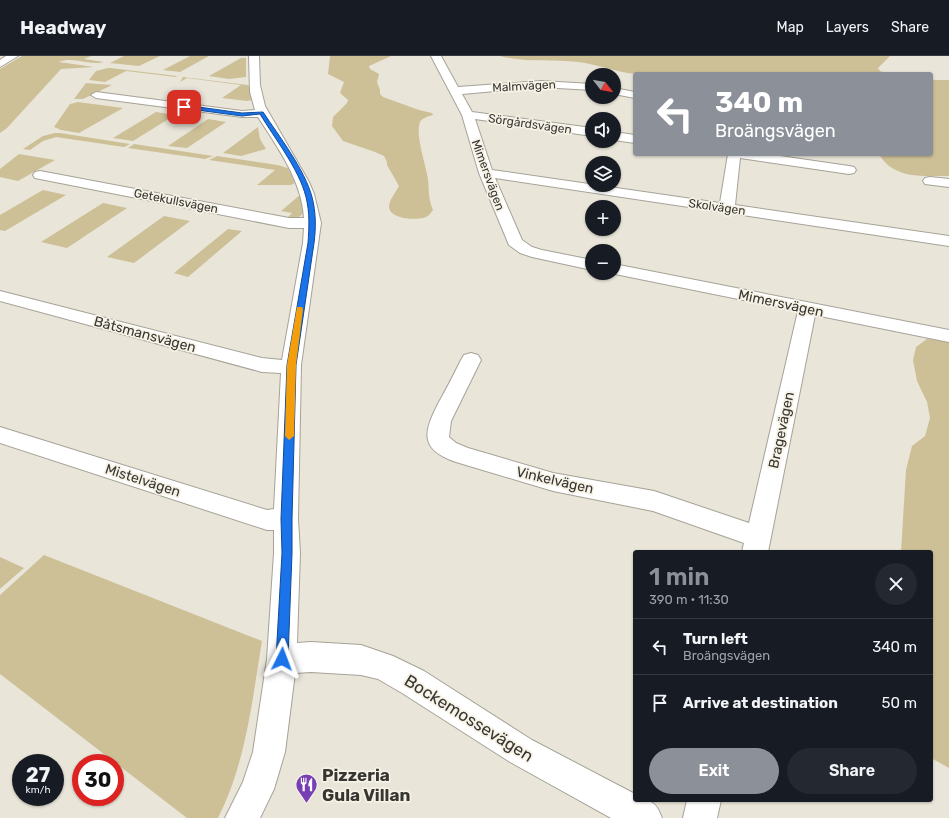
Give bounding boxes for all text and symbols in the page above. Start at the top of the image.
text: Headway [20,16,106,39]
text: Map [777,19,804,36]
text: Layers [826,19,869,36]
text: Share [891,19,929,36]
north arrow [585,68,621,104]
map controls [585,68,621,280]
street label: Malmvägen [492,77,556,95]
text: 340 m [715,86,803,119]
icon: left [649,88,701,140]
pin [167,90,201,124]
icon: arrive [173,96,195,118]
street label: Sörgårdsvägen [487,111,573,137]
button: sound [585,112,621,148]
text: Broängsvägen [715,120,836,142]
street label: Mimersvägen [469,138,507,212]
button: layers [585,156,621,192]
street label: Getekullsvägen [133,186,219,216]
street label: Skolvägen [688,196,746,218]
button: + [585,200,621,236]
button: − [585,244,621,280]
street label: Mimersvägen [737,286,825,321]
street label: Båtsmansvägen [92,313,198,356]
street label: Bragevägen [765,390,798,470]
street label: Mistelvägen [103,460,183,501]
street label: Vinkelvägen [514,463,595,498]
text: 1 min [649,563,709,591]
button: close [875,563,917,605]
text: 390 m · 11:30 [649,592,729,607]
text: Turn left [683,630,748,648]
icon: left [649,636,671,658]
position arrow [261,638,303,680]
text: 340 m [872,638,917,656]
text: Broängsvägen [683,648,770,663]
street label: Bockemossevägen [401,670,537,766]
icon: arrive [649,692,671,714]
text: Arrive at destination [683,694,838,712]
text: 50 m [882,694,917,712]
button: Exit [649,748,779,794]
button: Share [787,748,917,794]
speed limit sign: 30 [72,754,124,806]
text: 27 [26,763,50,787]
place label: Pizzeria Gula Villan [322,765,410,805]
restaurant icon: Pizzeria Gula Villan [293,772,319,805]
text: km/h [26,784,50,796]

